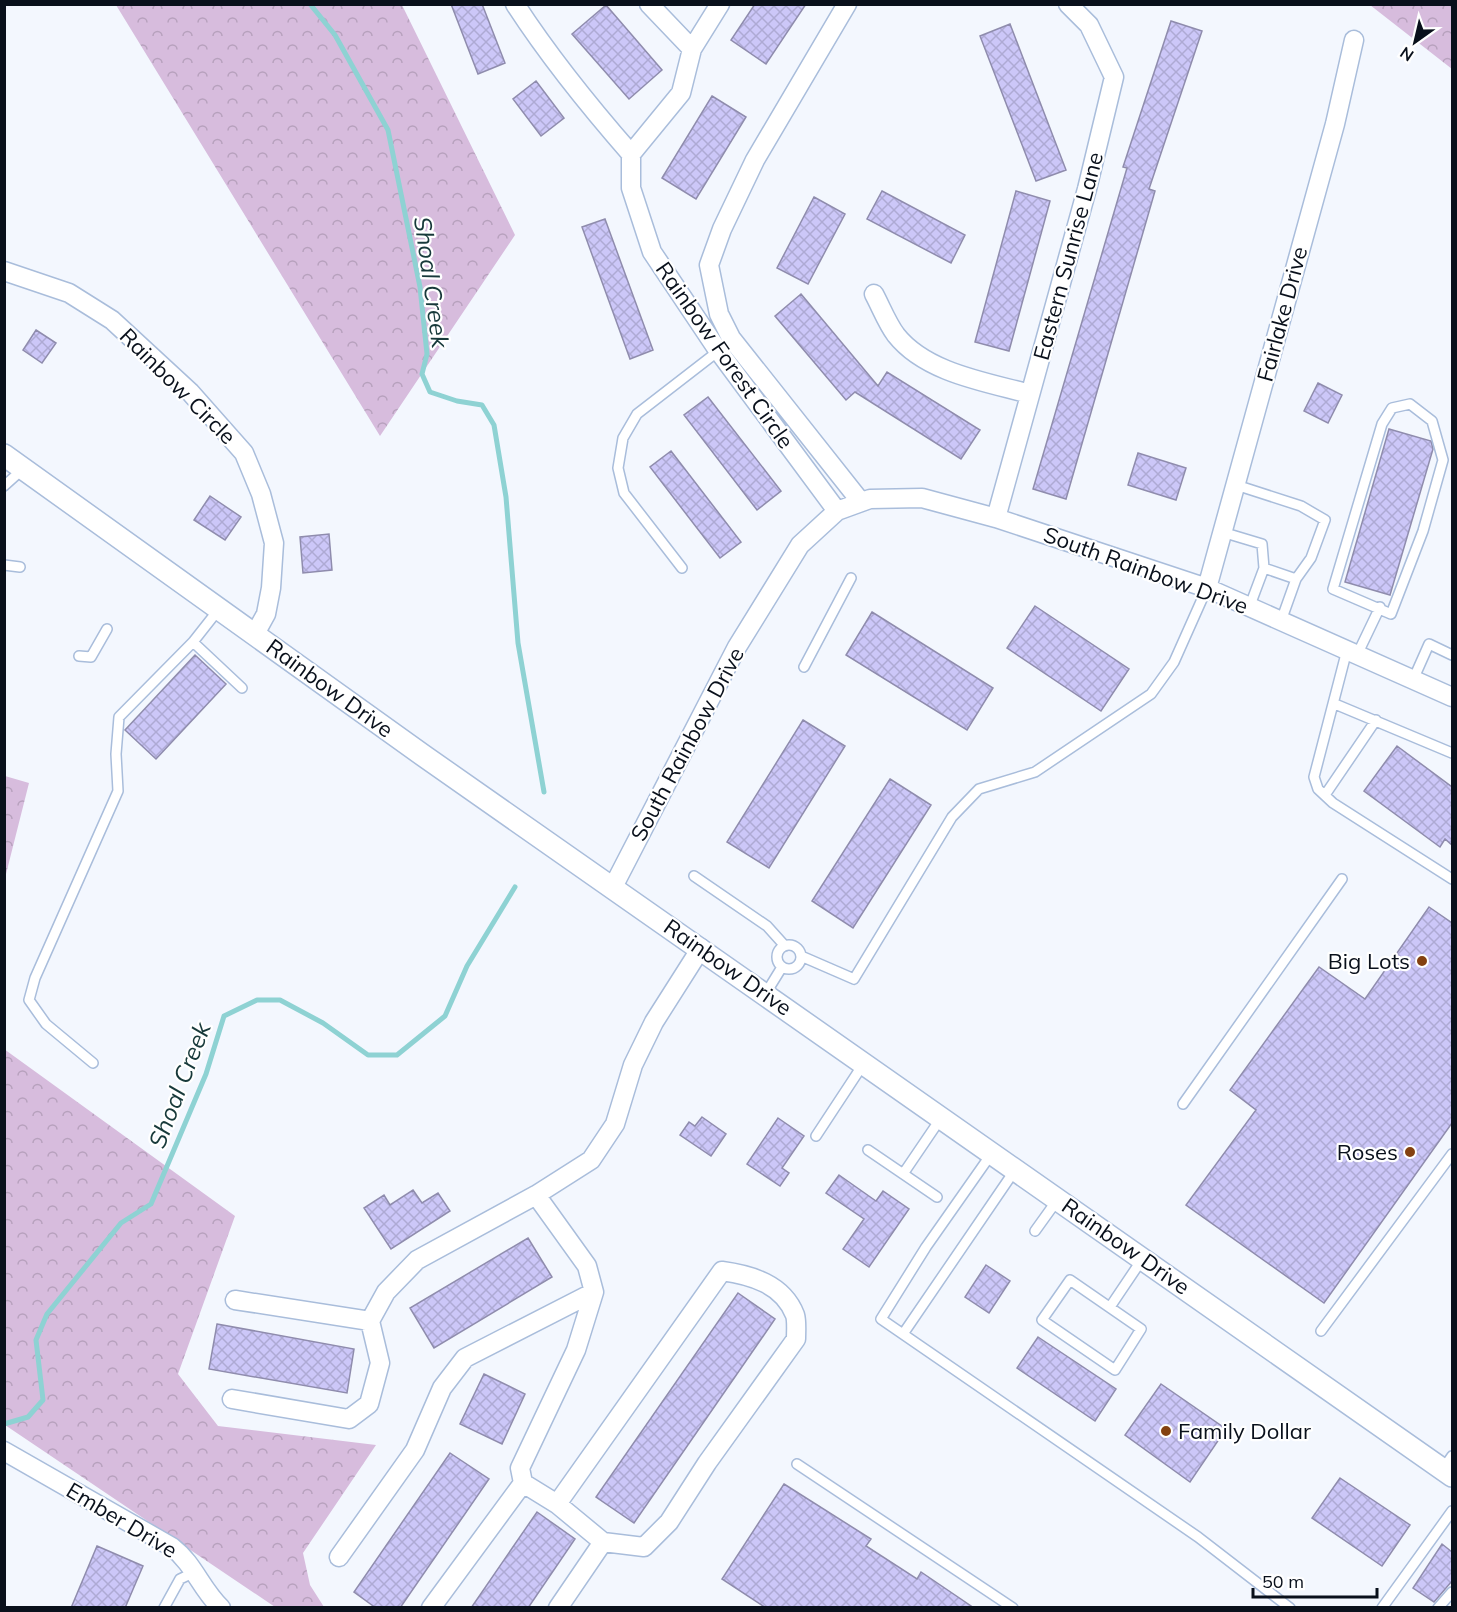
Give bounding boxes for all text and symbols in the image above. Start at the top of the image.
north arrow [1385,12,1445,72]
text: N [1396,43,1417,66]
street label: Eastern Sunrise Lane [1027,149,1109,363]
water label: Shoal Creek [408,214,456,350]
street label: Fairlake Drive [1251,243,1313,385]
street label: Rainbow Forest Circle [650,256,800,454]
street label: Rainbow Circle [114,322,242,450]
street label: South Rainbow Drive [1040,520,1252,620]
street label: Rainbow Drive [261,633,399,743]
street label: South Rainbow Drive [624,642,750,846]
street label: Rainbow Drive [658,912,798,1022]
place label: Big Lots [1328,947,1410,975]
marker: Big Lots [1415,954,1429,968]
water label: Shoal Creek [141,1017,217,1152]
place label: Roses [1337,1138,1398,1166]
marker: Roses [1403,1145,1417,1159]
street label: Rainbow Drive [1056,1191,1196,1301]
place label: Family Dollar [1178,1417,1311,1445]
marker: Family Dollar [1159,1424,1173,1438]
street label: Ember Drive [62,1476,182,1564]
scale bar [1253,1561,1378,1599]
text: 50 m [1262,1570,1304,1593]

